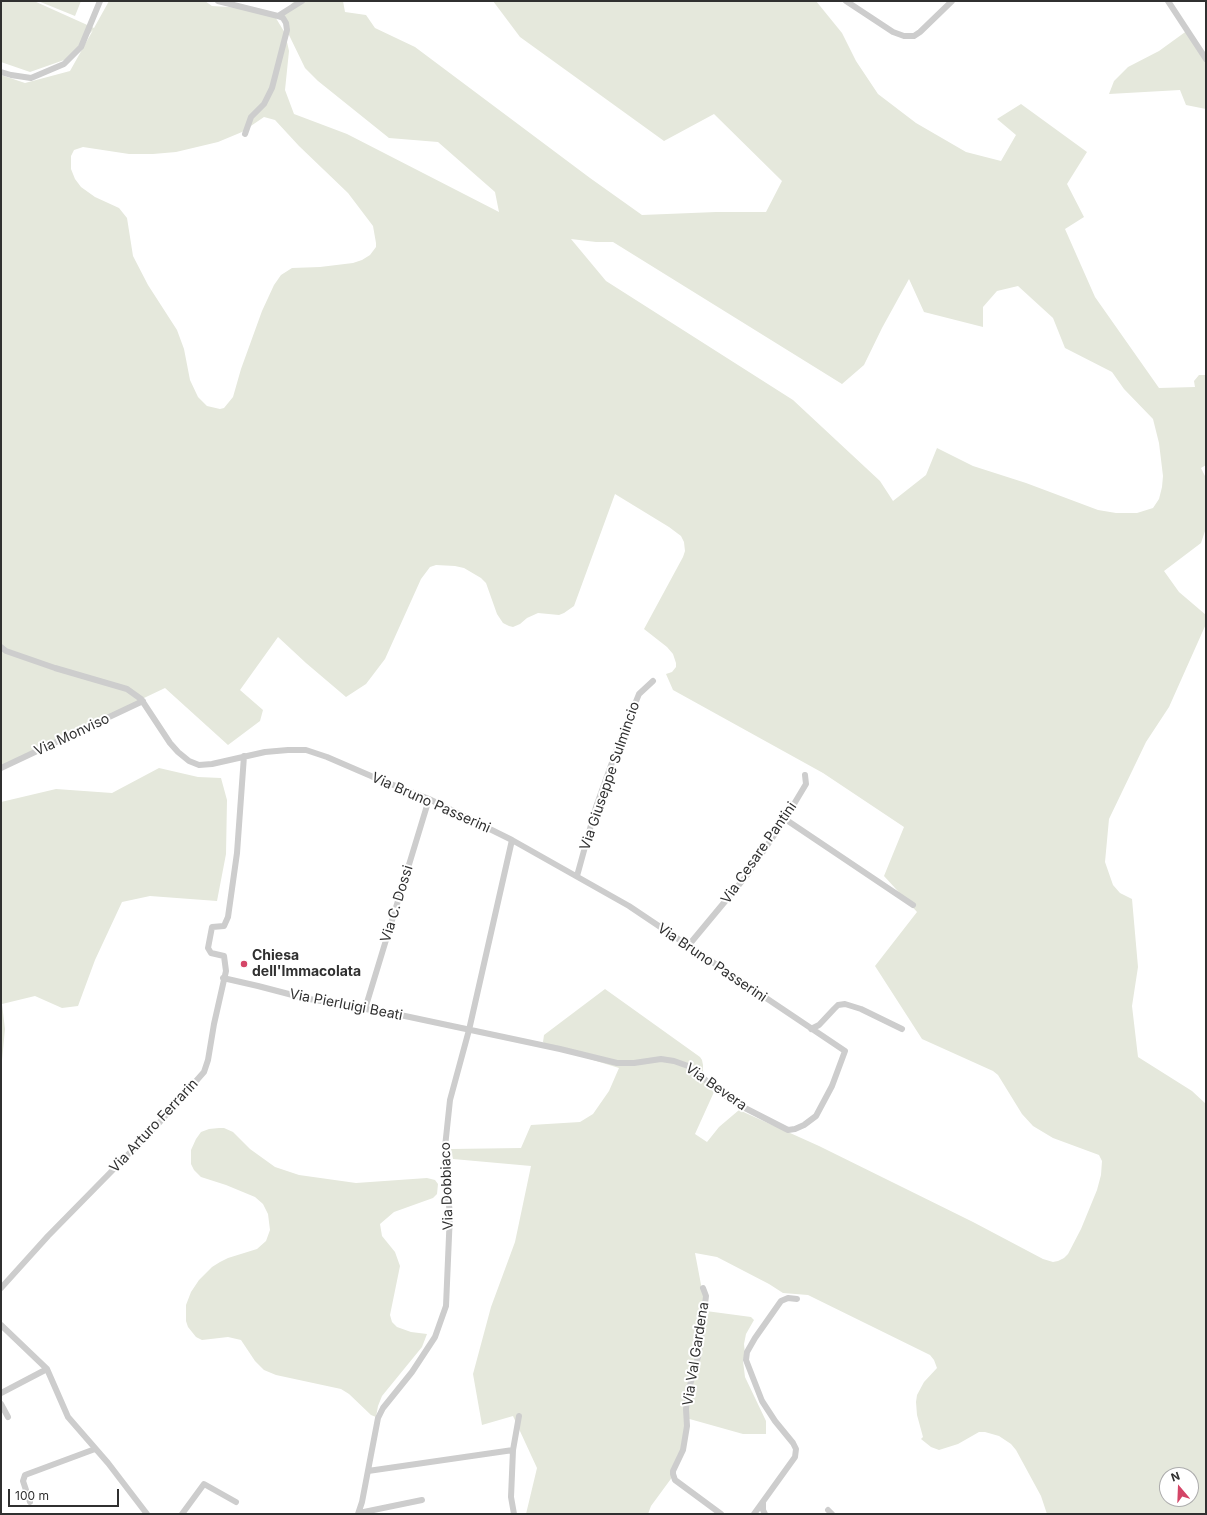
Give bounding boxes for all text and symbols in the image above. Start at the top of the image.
street label: Via Giuseppe Sulmincio [577,699,643,853]
street label: Via Monviso [32,710,112,760]
street label: Via Bruno Passerini [369,769,493,837]
street label: Via Cesare Pantini [718,799,800,907]
street label: Via C. Dossi [377,863,417,945]
street label: Via Bruno Passerini [654,920,770,1006]
place label: Chiesa dell'Immacolata [252,948,361,980]
marker: Chiesa dell'Immacolata [239,959,249,969]
street label: Via Pierluigi Beati [288,986,404,1024]
street label: Via Bevera [682,1060,750,1114]
street label: Via Arturo Ferrarin [106,1076,202,1176]
street label: Via Dobbiaco [437,1142,457,1230]
street label: Via Val Gardena [679,1301,713,1407]
north arrow [1159,1467,1199,1507]
text: N [1169,1469,1182,1485]
scale bar [10,1481,121,1507]
text: 100 m [15,1488,49,1503]

